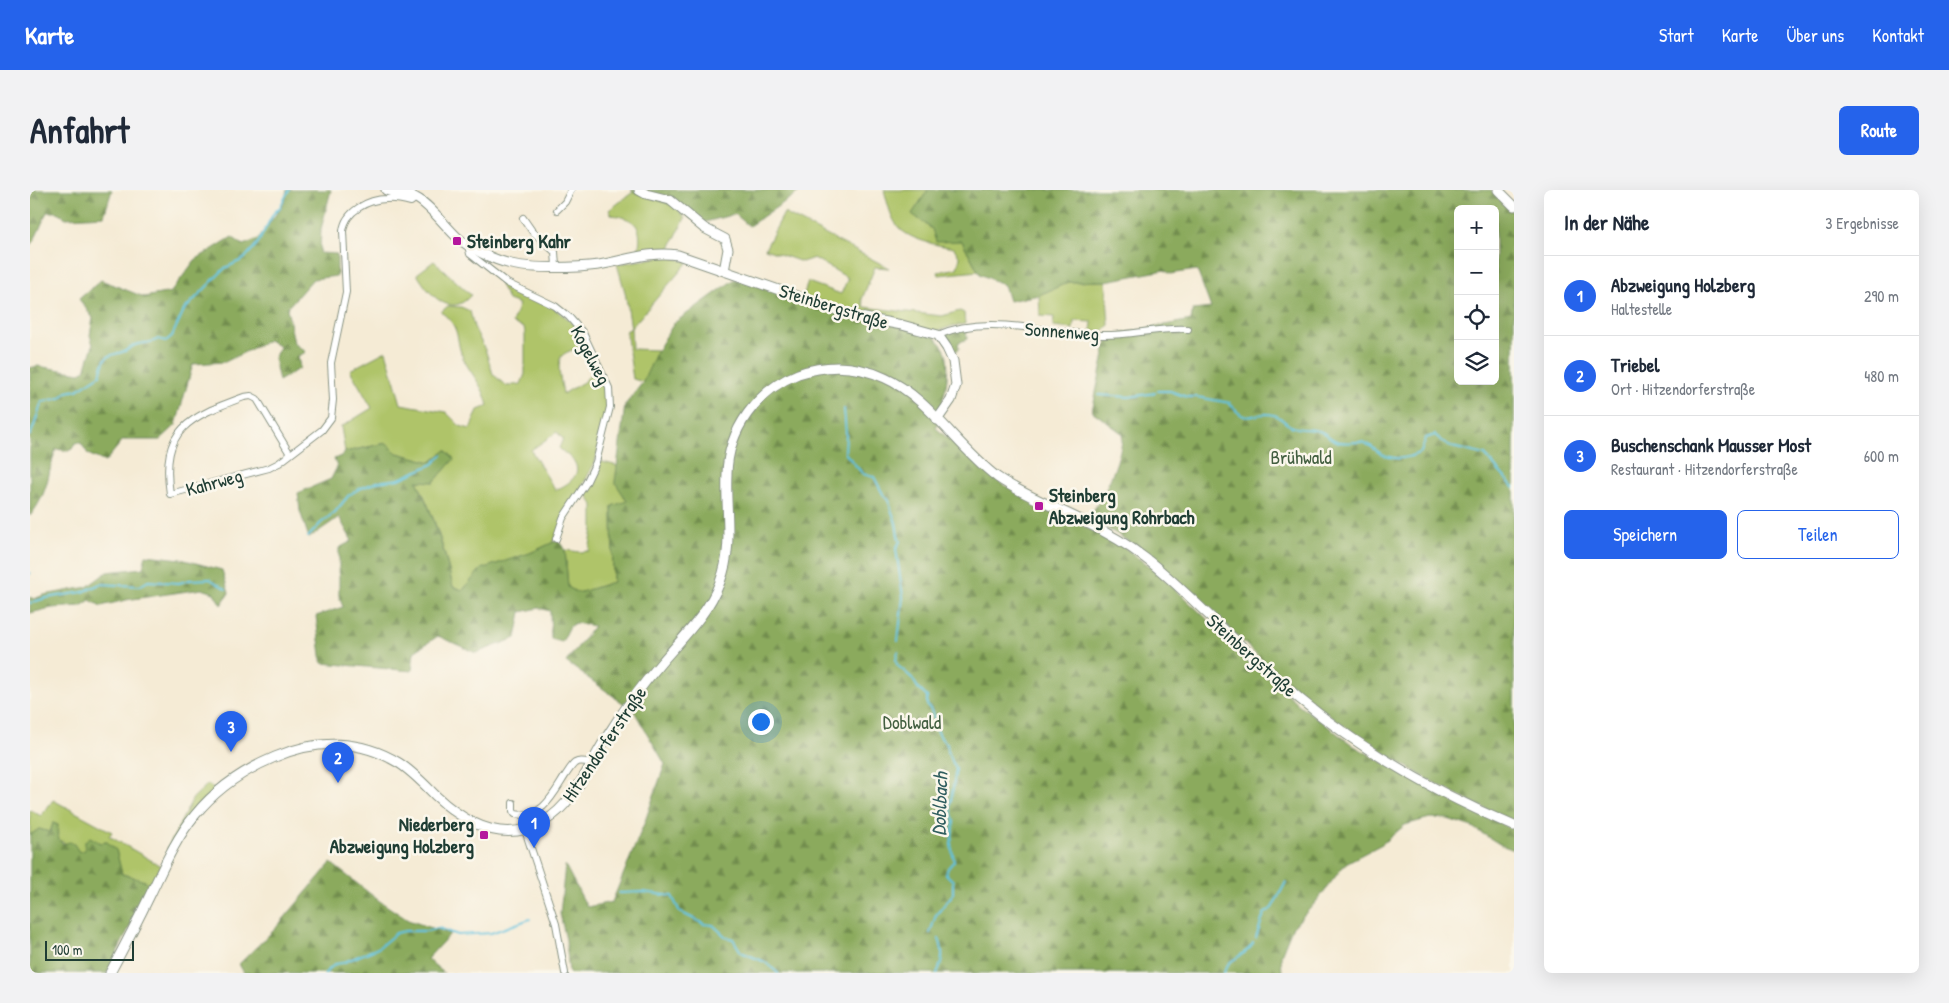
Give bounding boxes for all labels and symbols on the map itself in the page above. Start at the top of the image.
place label: Steinberg Kahr [467,228,572,255]
marker: Steinberg Kahr [451,235,463,247]
street label: Steinbergstraße [776,277,892,335]
street label: Sonnenweg [1024,315,1100,347]
street label: Kogelweg [565,321,617,389]
park label: Brühwald [1270,444,1332,470]
street label: Kahrweg [183,462,245,502]
place label: Steinberg Abzweigung Rohrbach [1049,482,1195,531]
marker: Steinberg Abzweigung Rohrbach [1033,500,1045,512]
street label: Steinbergstraße [1201,608,1303,703]
street label: Hitzendorferstraße [556,681,653,807]
your location [748,709,774,735]
park label: Doblwald [883,709,942,735]
pin: 3 [215,711,247,752]
pin: 2 [322,742,354,783]
water label: Doblbach [924,770,954,836]
pin: 1 [518,807,550,848]
place label: Niederberg Abzweigung Holzberg [330,811,475,860]
marker: Niederberg Abzweigung Holzberg [478,829,490,841]
scale bar [45,938,134,961]

